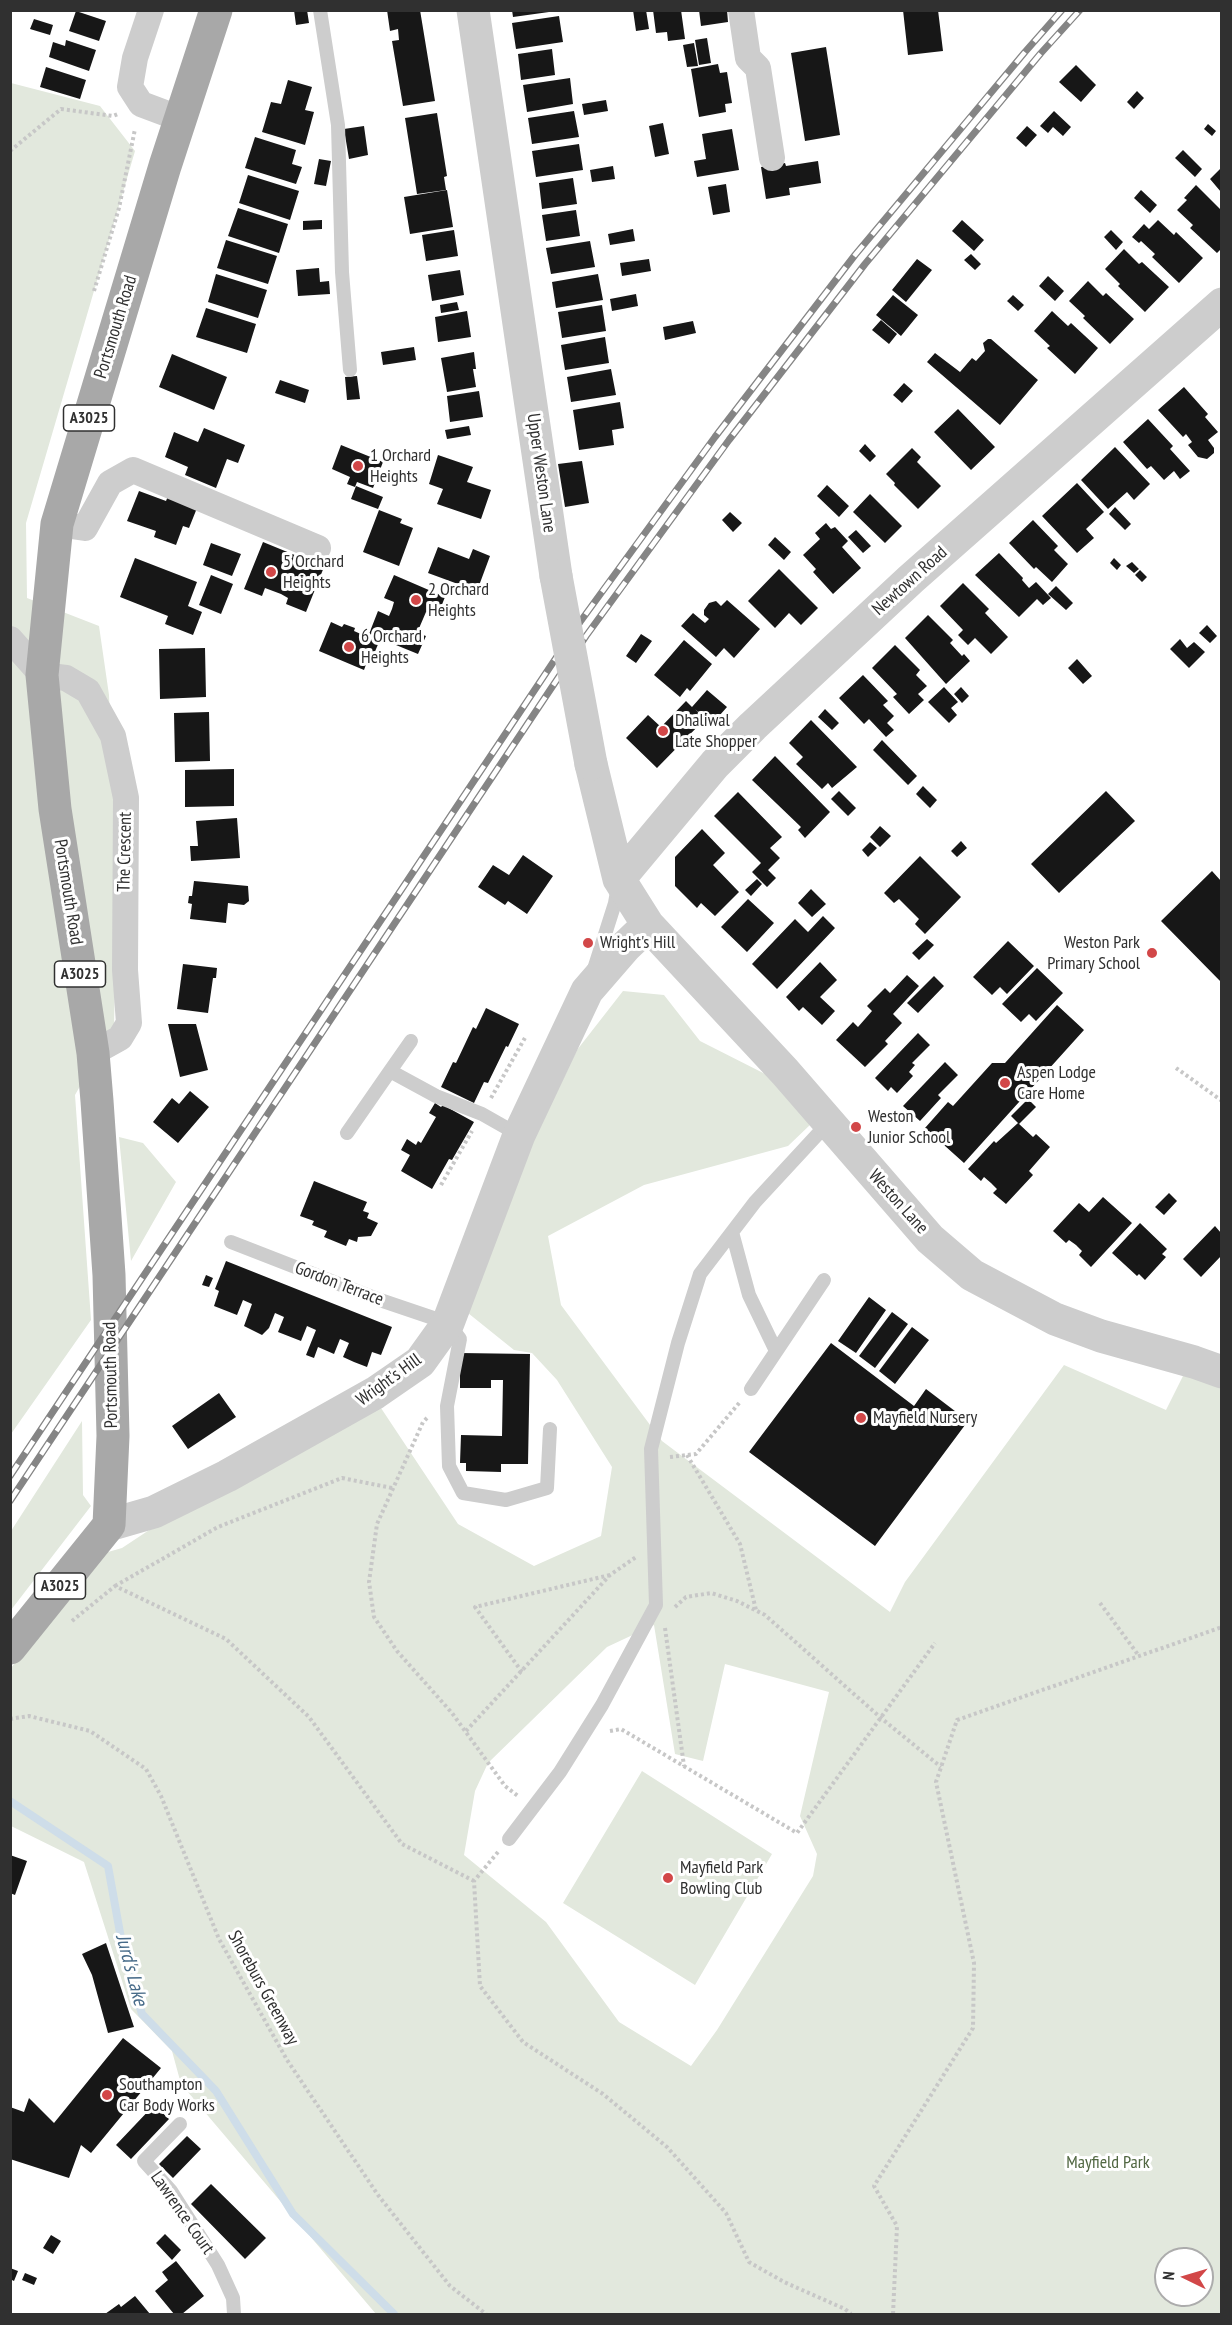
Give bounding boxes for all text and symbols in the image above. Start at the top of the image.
street label: Portsmouth Road [90,273,142,381]
road number: A3025 [64,405,115,431]
street label: Upper Weston Lane [522,412,560,534]
place label: 1 Orchard Heights [370,445,431,488]
marker: 1 Orchard Heights [351,459,365,473]
street label: Newtown Road [868,542,952,620]
place label: 5 Orchard Heights [283,551,344,594]
marker: 5 Orchard Heights [264,565,278,579]
place label: 2 Orchard Heights [428,579,489,622]
marker: 2 Orchard Heights [409,593,423,607]
place label: 6 Orchard Heights [361,626,422,668]
marker: 6 Orchard Heights [342,640,356,654]
place label: Dhaliwal Late Shopper [675,710,757,752]
marker: Dhaliwal Late Shopper [656,724,670,738]
street label: The Crescent [114,812,136,892]
street label: Portsmouth Road [49,838,87,946]
place label: Wright's Hill [600,932,675,954]
place label: Weston Park Primary School [1047,932,1140,974]
marker: Wright's Hill [581,936,595,950]
marker: Weston Park Primary School [1145,946,1159,960]
road number: A3025 [54,961,106,987]
place label: Aspen Lodge Care Home [1017,1062,1096,1104]
marker: Aspen Lodge Care Home [998,1076,1012,1090]
place label: Weston Junior School [868,1106,950,1148]
marker: Weston Junior School [849,1120,863,1134]
street label: Weston Lane [864,1165,932,1239]
street label: Gordon Terrace [292,1257,386,1311]
street label: Portsmouth Road [99,1322,123,1428]
street label: Wright's Hill [352,1349,426,1411]
place label: Mayfield Nursery [873,1407,977,1429]
marker: Mayfield Nursery [854,1411,868,1425]
road number: A3025 [34,1573,86,1599]
place label: Mayfield Park Bowling Club [680,1857,763,1900]
marker: Mayfield Park Bowling Club [661,1871,675,1885]
street label: Shoreburs Greenway [223,1927,303,2049]
water label: Jurd's Lake [110,1932,152,2008]
place label: Southampton Car Body Works [119,2074,215,2116]
marker: Southampton Car Body Works [100,2088,114,2102]
park label: Mayfield Park [1066,2152,1150,2174]
street label: Lawrence Court [146,2167,218,2259]
north arrow [1154,2247,1214,2307]
text: N [1158,2270,1178,2281]

